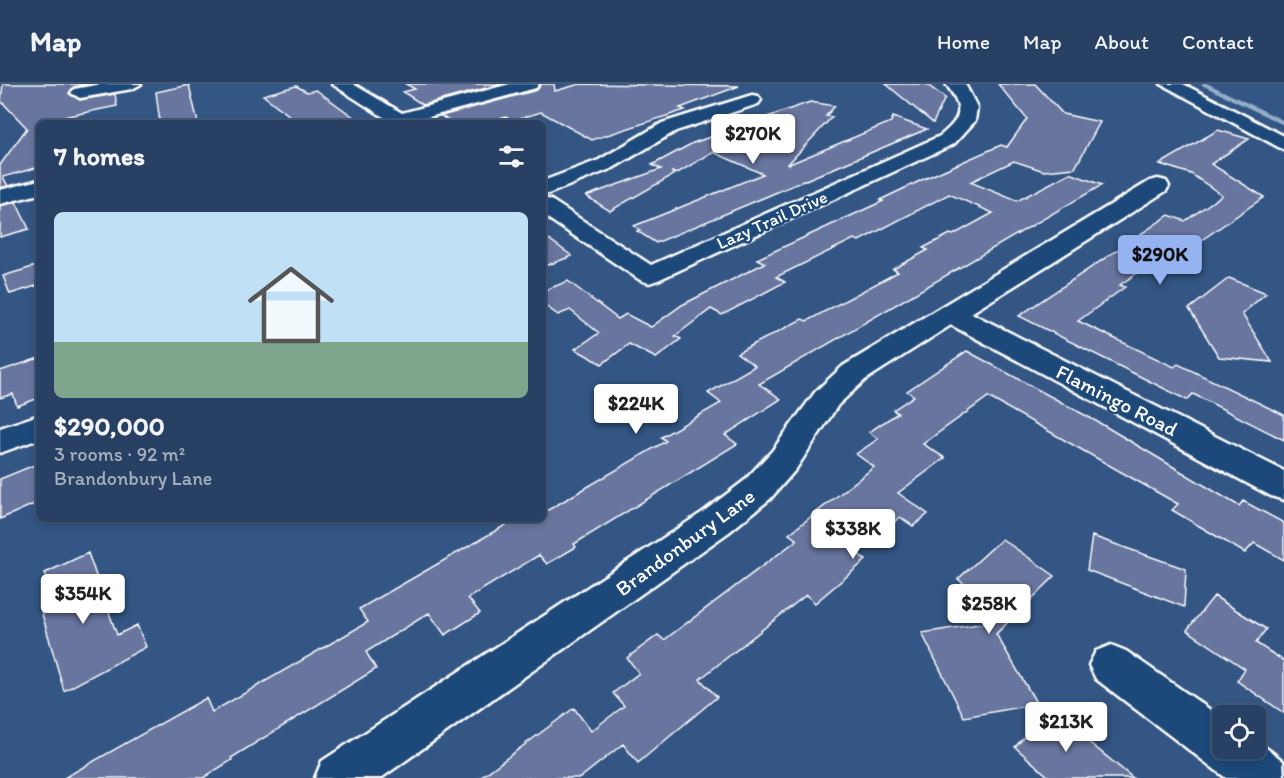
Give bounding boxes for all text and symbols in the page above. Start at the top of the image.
text: Map [30,24,81,58]
text: Home [937,29,990,54]
text: Map [1023,29,1062,54]
text: About [1095,29,1149,54]
text: Contact [1182,29,1254,54]
pin: $270K [711,114,795,165]
text: $270K [725,121,781,145]
text: 7 homes [54,140,145,172]
icon: filters [495,140,528,173]
street label: Lazy Trail Drive [713,186,831,254]
pin: $290K [1118,235,1202,286]
text: $290K [1132,242,1188,266]
icon: home [237,251,345,359]
street label: Flamingo Road [1052,359,1182,441]
pin: $224K [594,384,678,435]
text: $224K [608,391,664,415]
text: $290,000 [54,410,165,442]
text: 3 rooms · 92 m² [54,442,185,466]
text: Brandonbury Lane [54,466,212,490]
street label: Brandonbury Lane [610,483,760,601]
pin: $338K [811,509,895,560]
text: $338K [825,516,881,540]
pin: $354K [41,574,125,625]
text: $354K [55,581,111,605]
pin: $258K [947,584,1031,635]
text: $258K [962,591,1016,615]
pin: $213K [1024,702,1108,753]
map controls [1212,705,1266,759]
button: locate [1212,705,1266,759]
text: $213K [1039,709,1093,733]

